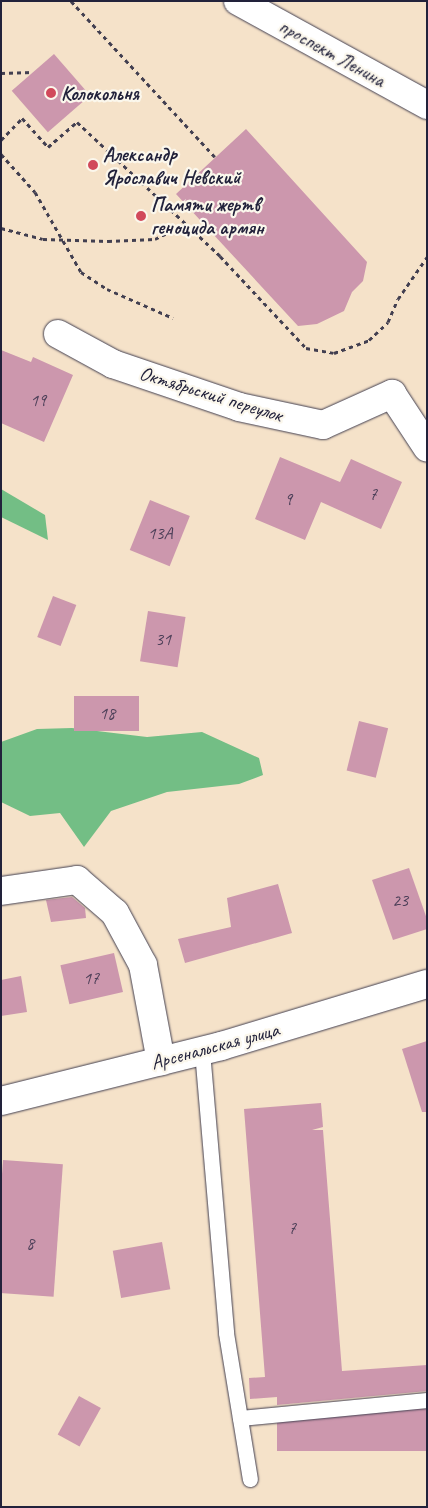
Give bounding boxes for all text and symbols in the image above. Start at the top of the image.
street label: проспект Ленина [274,14,390,92]
place label: Колокольня [61,81,139,105]
marker: Колокольня [45,87,57,99]
place label: Александр Ярославич Невский [103,142,241,189]
marker: Александр Ярославич Невский [87,159,99,171]
place label: Памяти жертв геноцида армян [151,193,264,240]
marker: Памяти жертв геноцида армян [135,210,147,222]
street label: Октябрьский переулок [137,361,285,427]
house number: 19 [30,389,46,411]
house number: 7 [369,483,377,505]
house number: 9 [284,488,292,510]
house number: 13А [147,522,173,544]
house number: 31 [155,628,171,650]
house number: 18 [99,702,115,724]
house number: 23 [392,889,408,911]
house number: 17 [83,967,99,989]
street label: Арсенальская улица [147,1017,283,1075]
house number: 7 [288,1217,296,1239]
house number: 8 [26,1232,34,1254]

